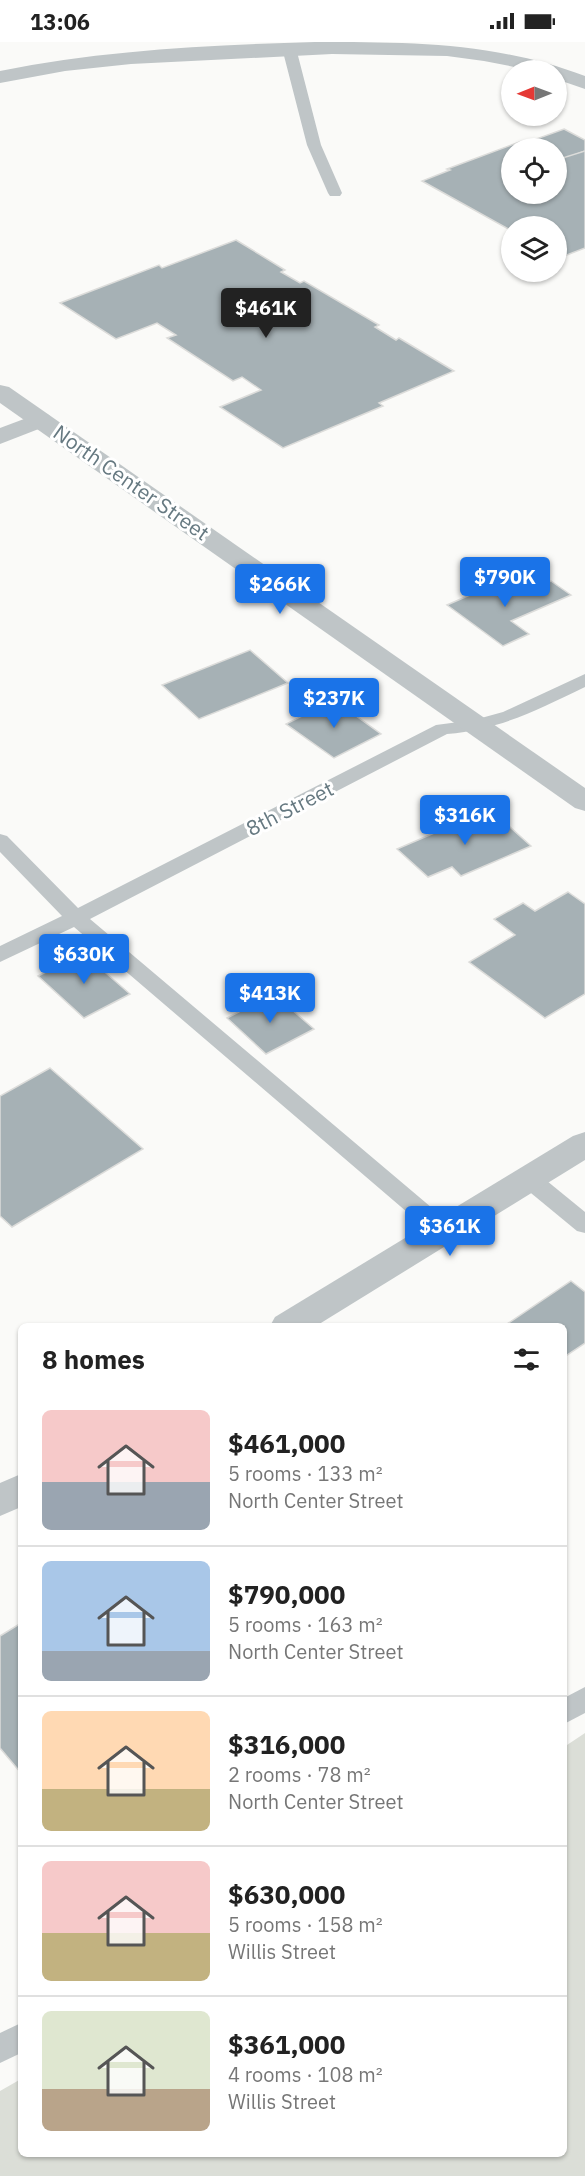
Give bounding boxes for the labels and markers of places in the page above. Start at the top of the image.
pin: $461K [224,288,308,339]
pin: $790K [463,557,547,608]
pin: $266K [238,564,322,615]
pin: $237K [292,678,376,729]
pin: $316K [423,795,507,846]
pin: $630K [42,934,126,985]
pin: $413K [228,973,312,1024]
pin: $361K [408,1206,492,1257]

